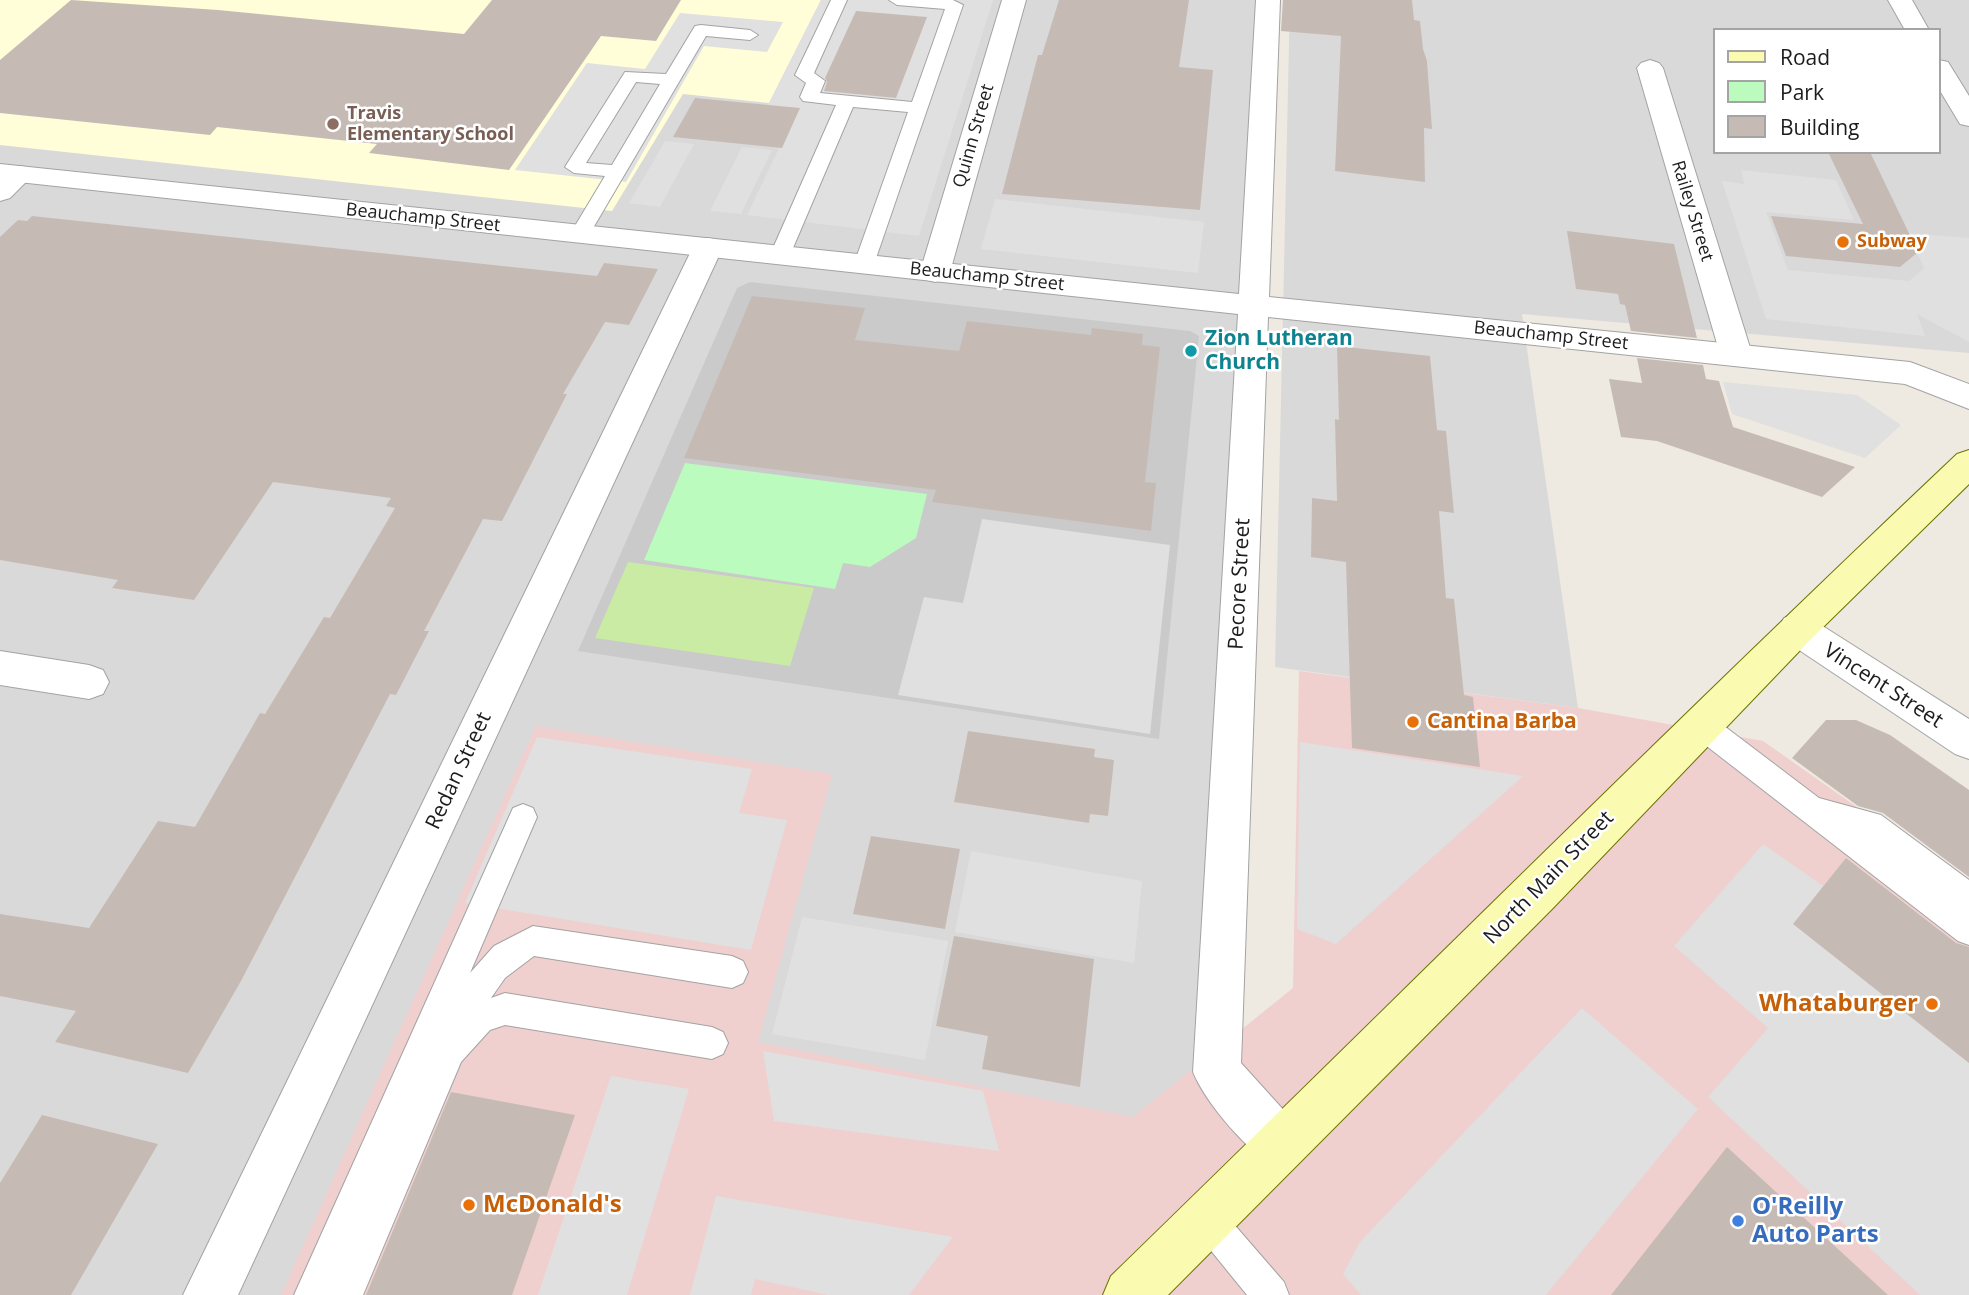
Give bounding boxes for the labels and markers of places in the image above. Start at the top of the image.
place label: Travis Elementary School [347,103,514,146]
marker: Travis Elementary School [325,116,341,132]
place label: Subway [1857,231,1927,253]
marker: Subway [1835,234,1851,250]
place label: Zion Lutheran Church [1205,326,1353,376]
marker: Zion Lutheran Church [1183,343,1199,359]
place label: Cantina Barba [1427,709,1577,735]
marker: Cantina Barba [1405,714,1421,730]
place label: Whataburger [1759,990,1918,1018]
marker: Whataburger [1924,996,1940,1012]
place label: McDonald's [483,1191,622,1219]
place label: O'Reilly Auto Parts [1752,1193,1879,1249]
marker: McDonald's [461,1197,477,1213]
marker: O'Reilly Auto Parts [1730,1213,1746,1229]

